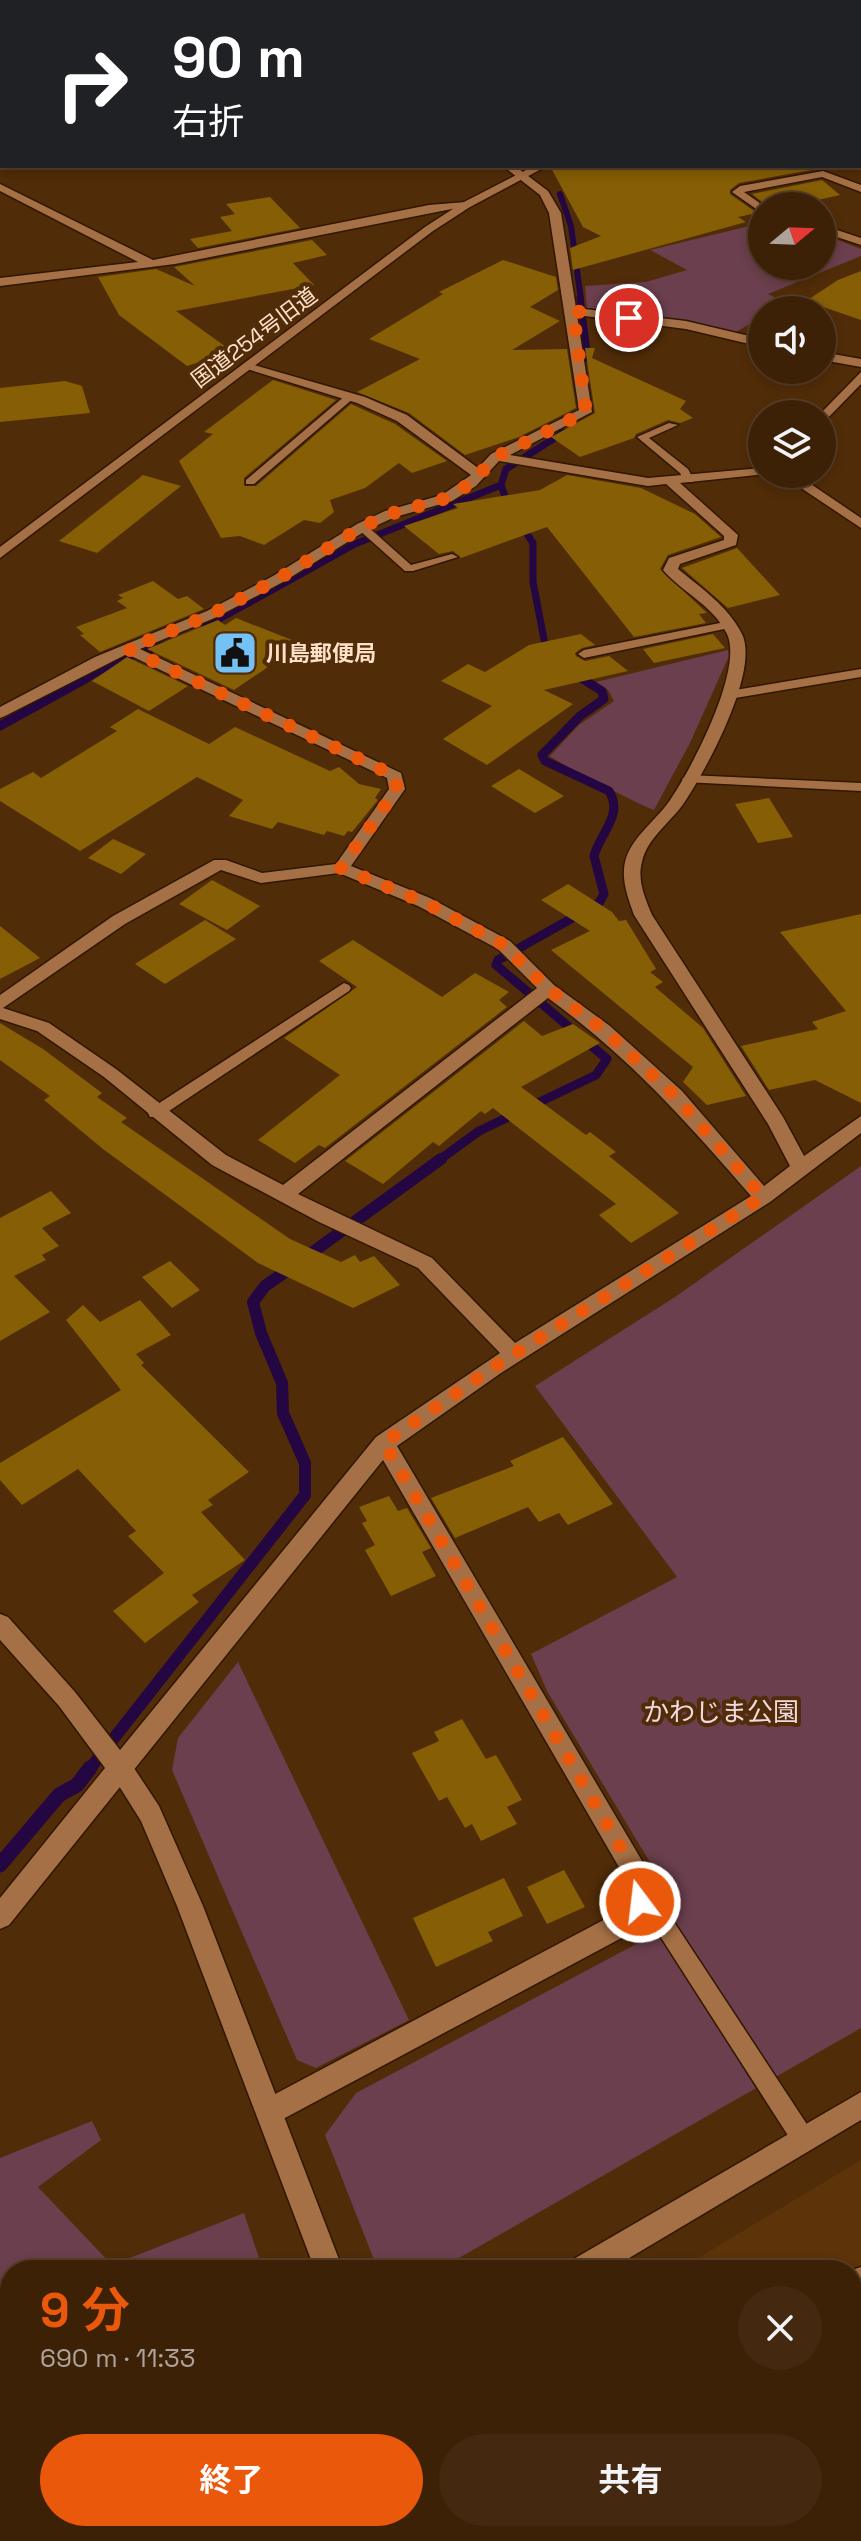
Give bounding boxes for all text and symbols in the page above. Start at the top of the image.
text: 90 m [172,22,305,93]
icon: right [40,32,144,136]
text: 右折 [172,99,244,145]
north arrow [748,192,836,280]
map controls [748,192,836,488]
street label: 国道254号旧道 [186,281,322,393]
pin [595,284,663,352]
icon: arrive [607,296,651,340]
button: sound [748,296,836,384]
button: layers [748,400,836,488]
public building icon: 川島郵便局 [211,629,259,677]
place label: 川島郵便局 [266,639,376,667]
park label: かわじま公園 [643,1695,799,1729]
position arrow [598,1860,682,1944]
text: 9 分 [40,2280,130,2341]
button: close [738,2286,822,2370]
text: 690 m · 11:33 [40,2341,195,2375]
button: 終了 [40,2434,423,2526]
button: 共有 [439,2434,822,2526]

